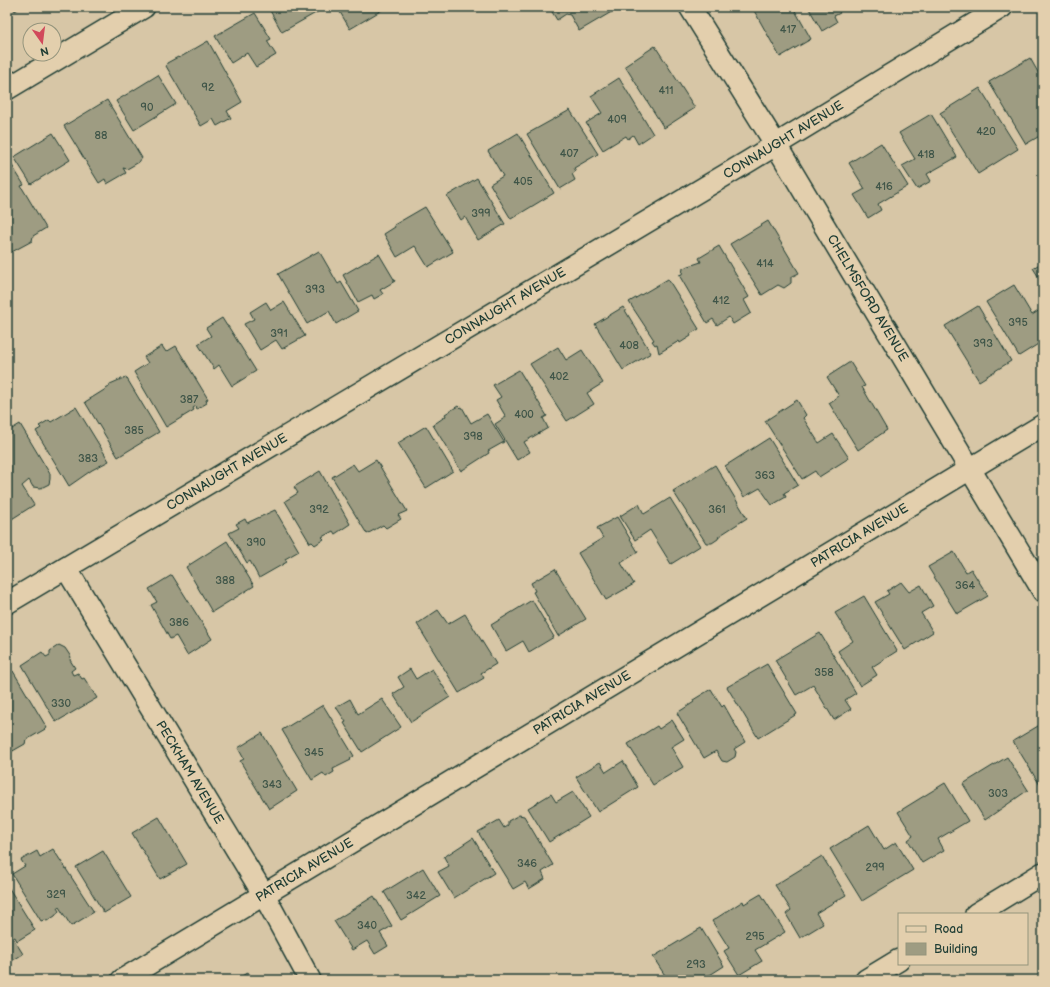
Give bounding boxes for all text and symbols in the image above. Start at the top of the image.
north arrow [22,22,62,62]
house number: 417 [780,23,797,36]
text: N [39,44,50,59]
house number: 92 [202,81,215,94]
house number: 411 [658,84,674,97]
street label: CONNAUGHT AVENUE [720,97,847,183]
house number: 90 [141,101,154,114]
house number: 409 [607,113,627,126]
house number: 420 [976,125,996,138]
house number: 88 [95,129,107,142]
house number: 407 [560,147,579,160]
house number: 418 [917,148,935,161]
house number: 405 [513,175,533,188]
house number: 416 [875,180,893,193]
house number: 399 [471,207,491,220]
street label: CHELMSFORD AVENUE [823,232,912,365]
house number: 414 [756,257,774,270]
street label: CONNAUGHT AVENUE [442,264,569,348]
house number: 393 [305,283,325,296]
house number: 412 [712,294,730,307]
house number: 395 [1008,316,1028,329]
house number: 391 [270,327,288,340]
house number: 393 [973,337,993,350]
house number: 408 [619,339,639,352]
house number: 402 [549,370,569,383]
house number: 387 [180,393,199,406]
house number: 400 [514,408,534,421]
house number: 385 [124,424,144,437]
street label: CONNAUGHT AVENUE [164,430,291,514]
house number: 398 [463,430,483,443]
house number: 383 [78,452,98,465]
house number: 363 [755,469,775,482]
street label: PATRICIA AVENUE [808,500,912,571]
house number: 392 [309,503,329,516]
house number: 361 [708,503,726,516]
house number: 390 [246,536,266,549]
house number: 388 [215,574,235,587]
house number: 364 [955,579,975,592]
house number: 386 [169,616,189,629]
house number: 358 [814,666,834,679]
street label: PATRICIA AVENUE [530,667,634,738]
house number: 330 [51,697,72,710]
street label: PECKHAM AVENUE [152,718,227,827]
house number: 345 [304,746,324,759]
house number: 343 [262,778,282,791]
house number: 303 [988,787,1008,800]
street label: PATRICIA AVENUE [253,834,357,906]
house number: 346 [517,857,537,870]
house number: 299 [865,861,885,874]
house number: 329 [46,888,66,901]
house number: 342 [406,889,426,902]
legend [898,913,1028,965]
house number: 340 [357,919,377,932]
text: Road [934,922,963,937]
house number: 295 [745,930,765,943]
text: Building [934,942,978,957]
house number: 293 [686,958,706,971]

